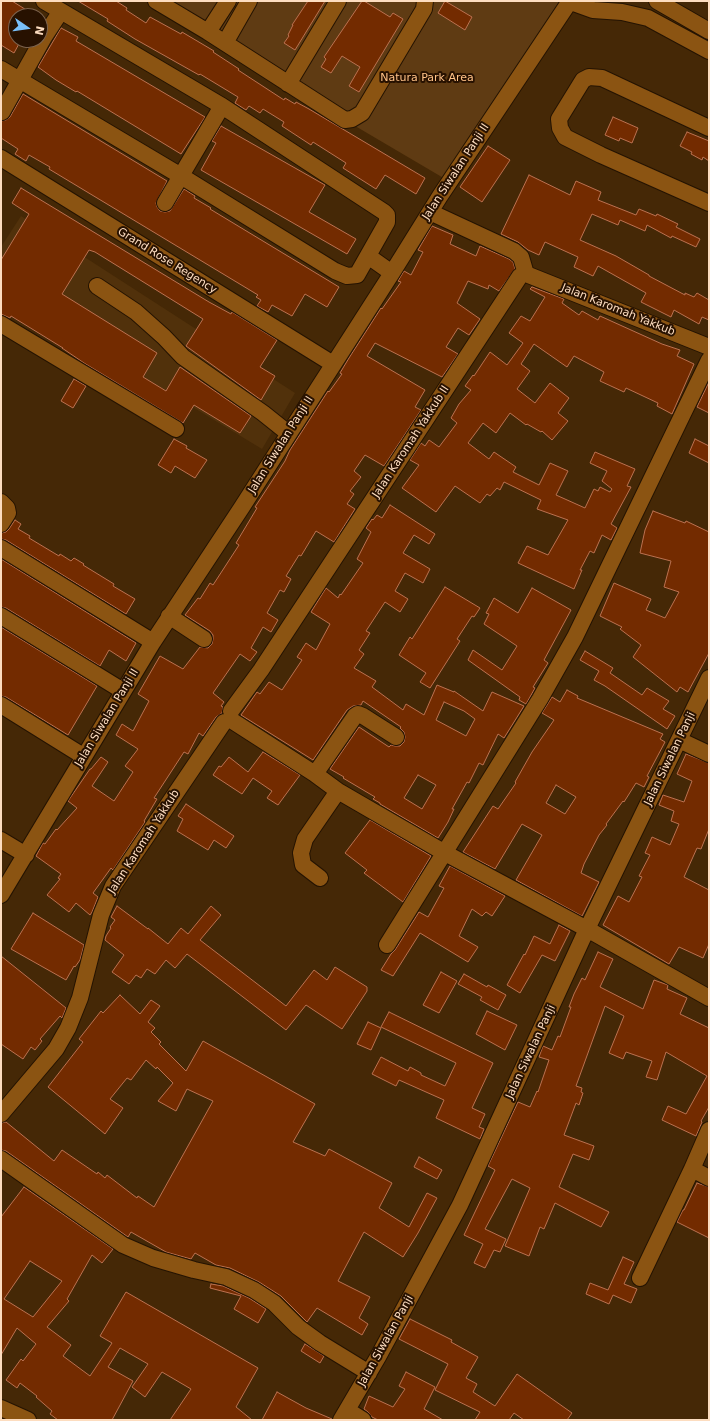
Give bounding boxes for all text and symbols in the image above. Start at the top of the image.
north arrow [8,8,48,48]
text: N [32,25,47,37]
park label: Natura Park Area [380,71,474,85]
street label: Jalan Siwalan Panji II [420,121,492,223]
street label: Grand Rose Regency [115,225,219,297]
street label: Jalan Karomah Yakkub [559,281,677,339]
street label: Jalan Karomah Yakkub II [370,383,452,501]
street label: Jalan Siwalan Panji II [246,394,316,496]
street label: Jalan Siwalan Panji II [72,666,142,770]
street label: Jalan Siwalan Panji [642,710,698,808]
street label: Jalan Karomah Yakkub [105,788,183,896]
street label: Jalan Siwalan Panji [503,1003,559,1101]
street label: Jalan Siwalan Panji [355,1293,417,1389]

